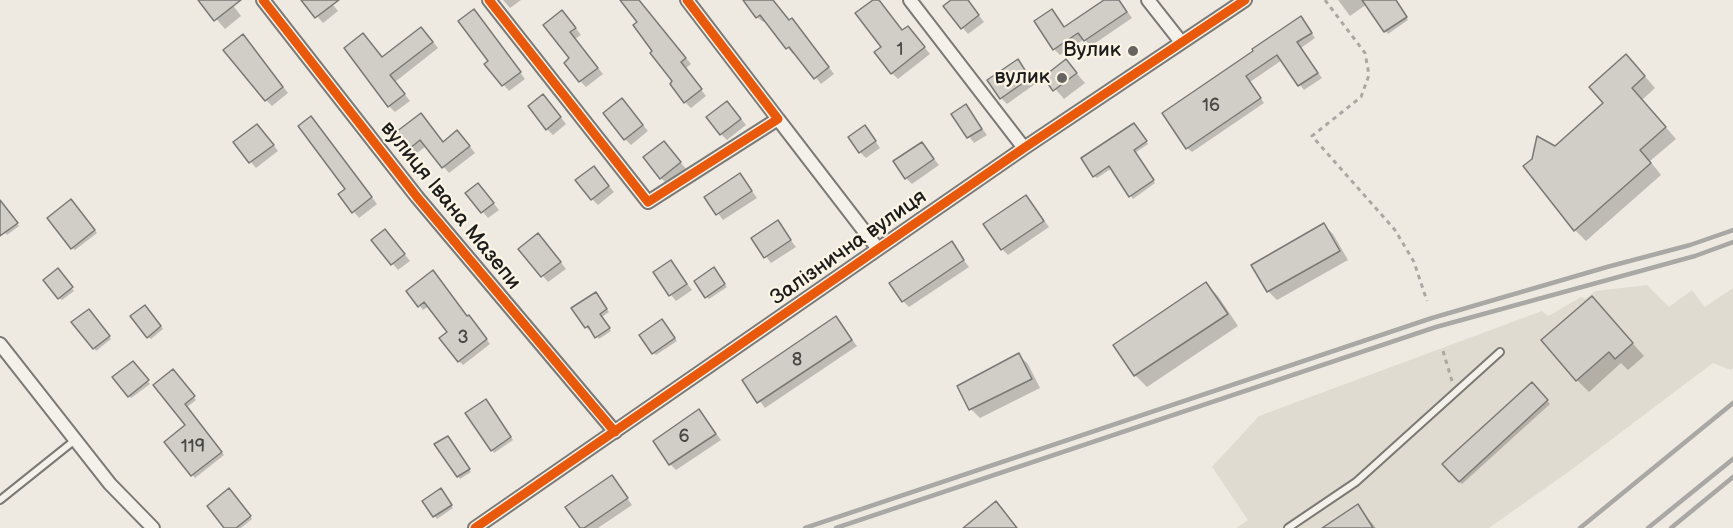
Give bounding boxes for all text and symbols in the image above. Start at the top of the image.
place label: Вулик [1063,38,1121,64]
house number: 1 [897,39,903,61]
marker: Вулик [1126,44,1140,58]
place label: вулик [995,65,1050,91]
marker: вулик [1055,71,1069,85]
house number: 16 [1202,95,1220,117]
street label: вулиця Івана Мазепи [374,117,526,295]
street label: Залізнична вулиця [766,185,932,311]
house number: 3 [457,327,469,349]
house number: 8 [792,349,802,371]
house number: 6 [679,426,689,448]
house number: 119 [181,436,205,458]

